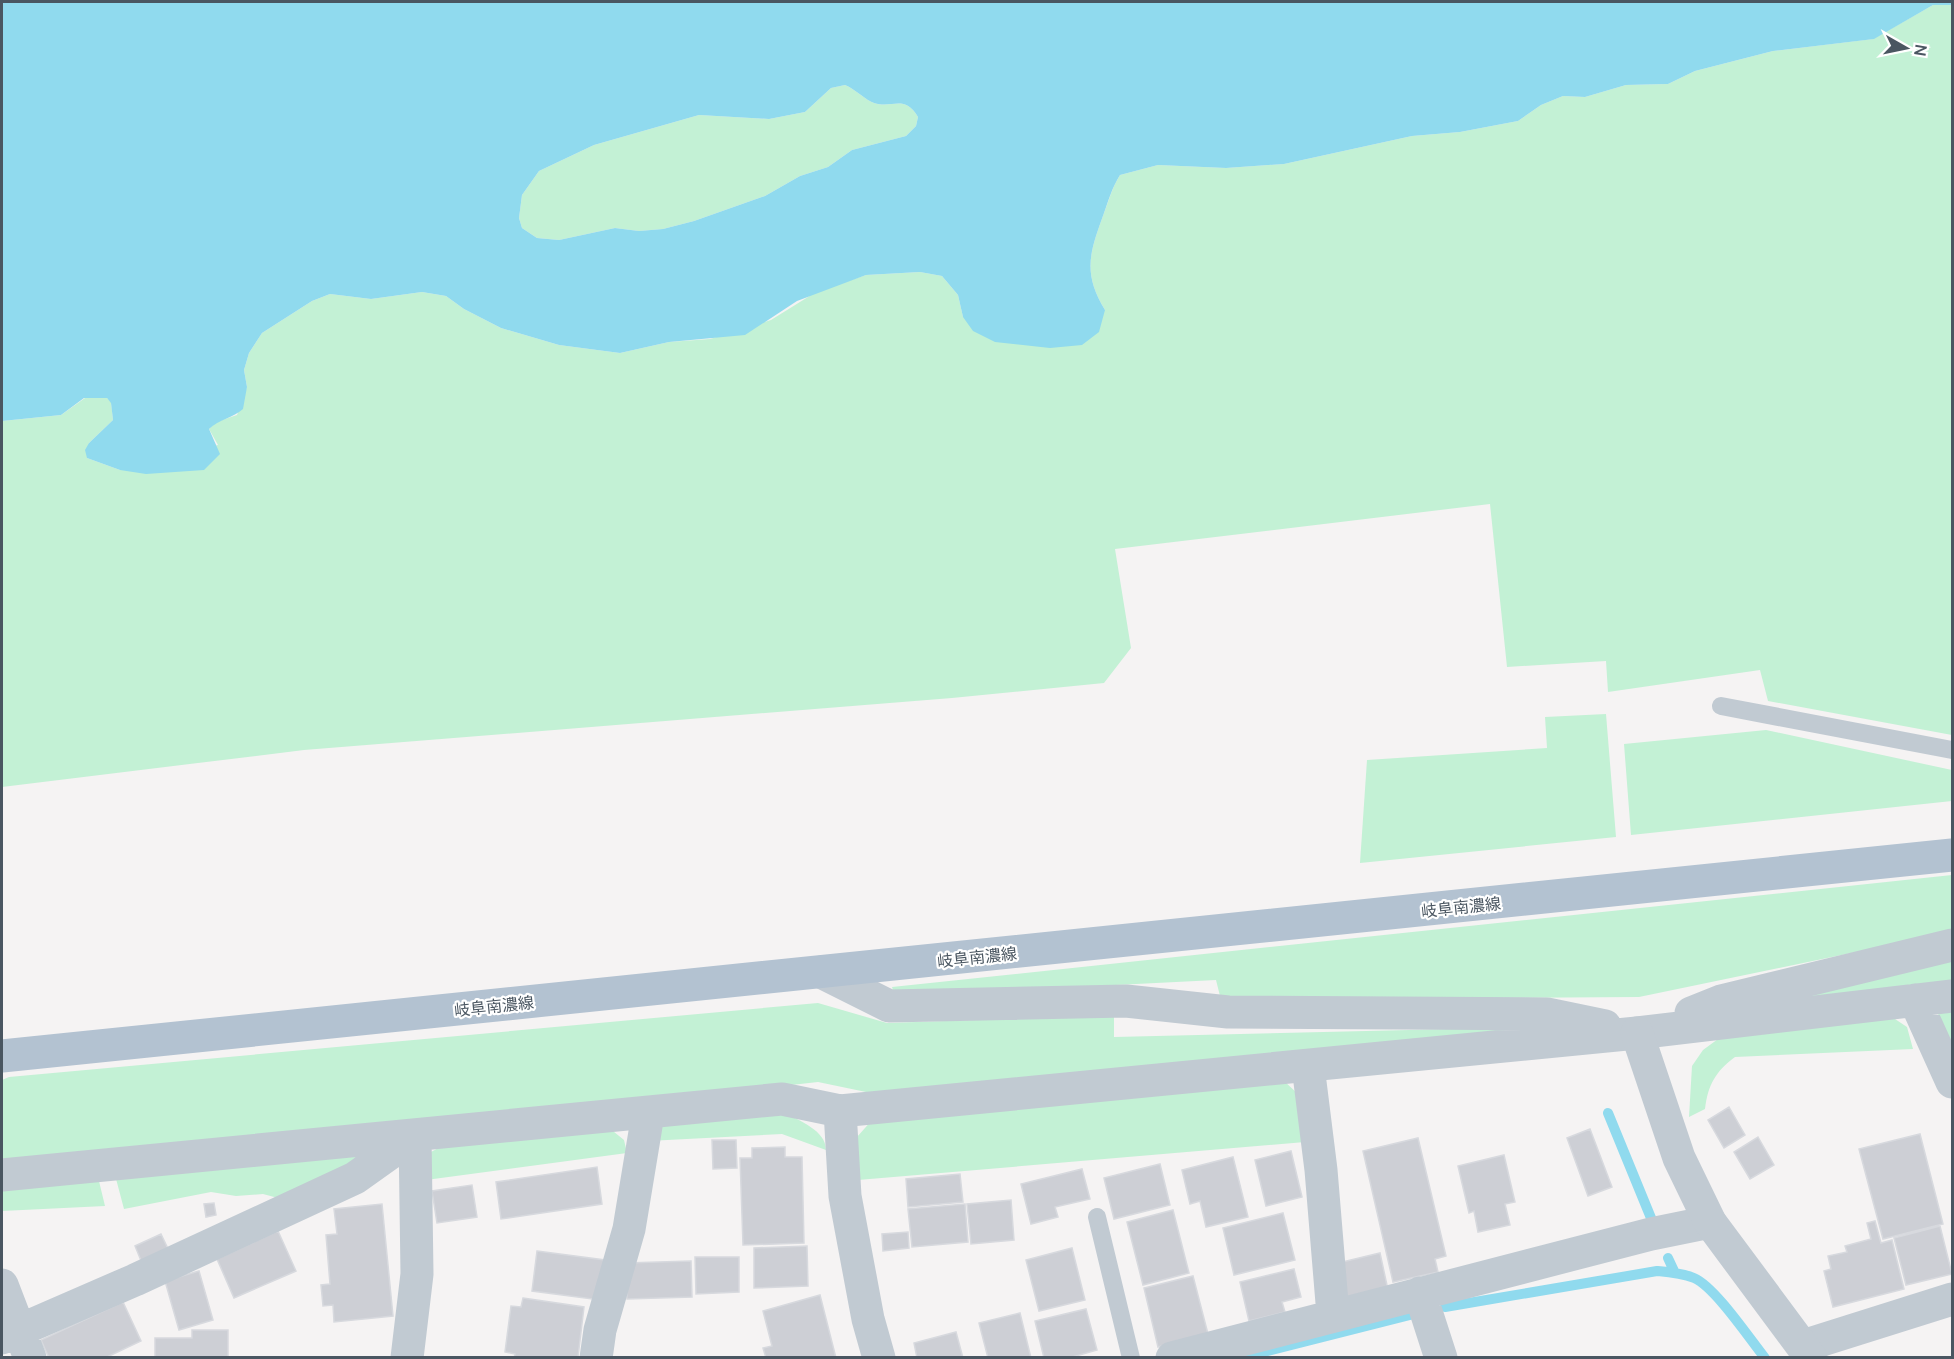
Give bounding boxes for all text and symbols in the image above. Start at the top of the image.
north arrow [1876,18,1936,78]
text: N [1909,43,1933,58]
street label: 岐阜南濃線 [1420,892,1502,922]
street label: 岐阜南濃線 [936,942,1018,972]
street label: 岐阜南濃線 [453,991,535,1021]

